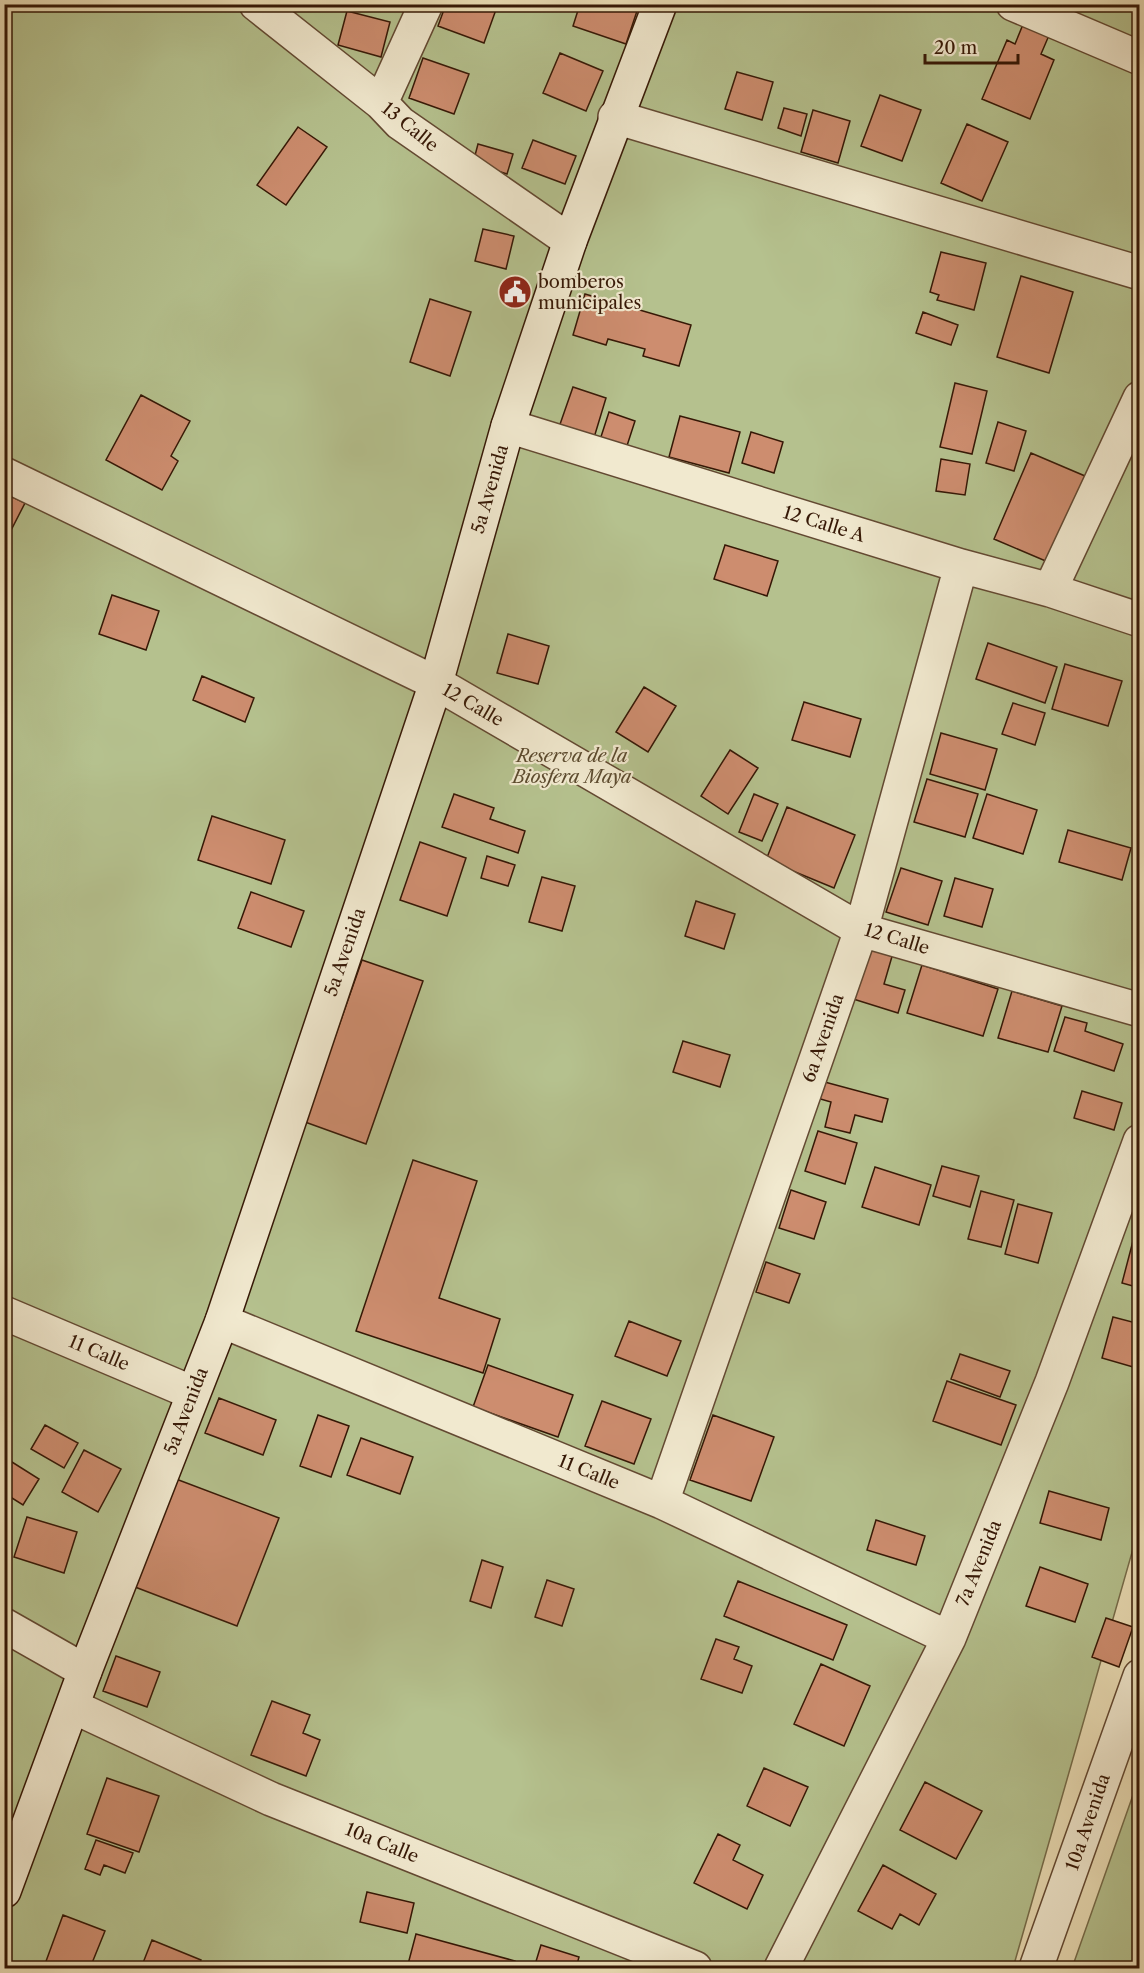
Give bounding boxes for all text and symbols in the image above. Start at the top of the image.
scale bar [925,27,1018,65]
text: 20 m [934,37,978,59]
street label: 13 Calle [377,98,443,156]
place label: bomberos municipales [538,271,641,314]
public building icon: bomberos municipales [497,274,533,310]
street label: 5a Avenida [467,441,513,536]
street label: 12 Calle A [780,501,868,547]
street label: 12 Calle [439,679,507,731]
park label: Reserva de la Biosfera Maya [511,745,632,788]
street label: 5a Avenida [320,905,371,999]
street label: 12 Calle [862,919,932,959]
street label: 6a Avenida [798,990,849,1085]
street label: 11 Calle [65,1330,133,1376]
street label: 5a Avenida [159,1364,213,1458]
street label: 11 Calle [555,1450,623,1494]
street label: 7a Avenida [952,1516,1006,1609]
street label: 10a Avenida [1061,1770,1115,1873]
street label: 10a Calle [342,1818,422,1868]

